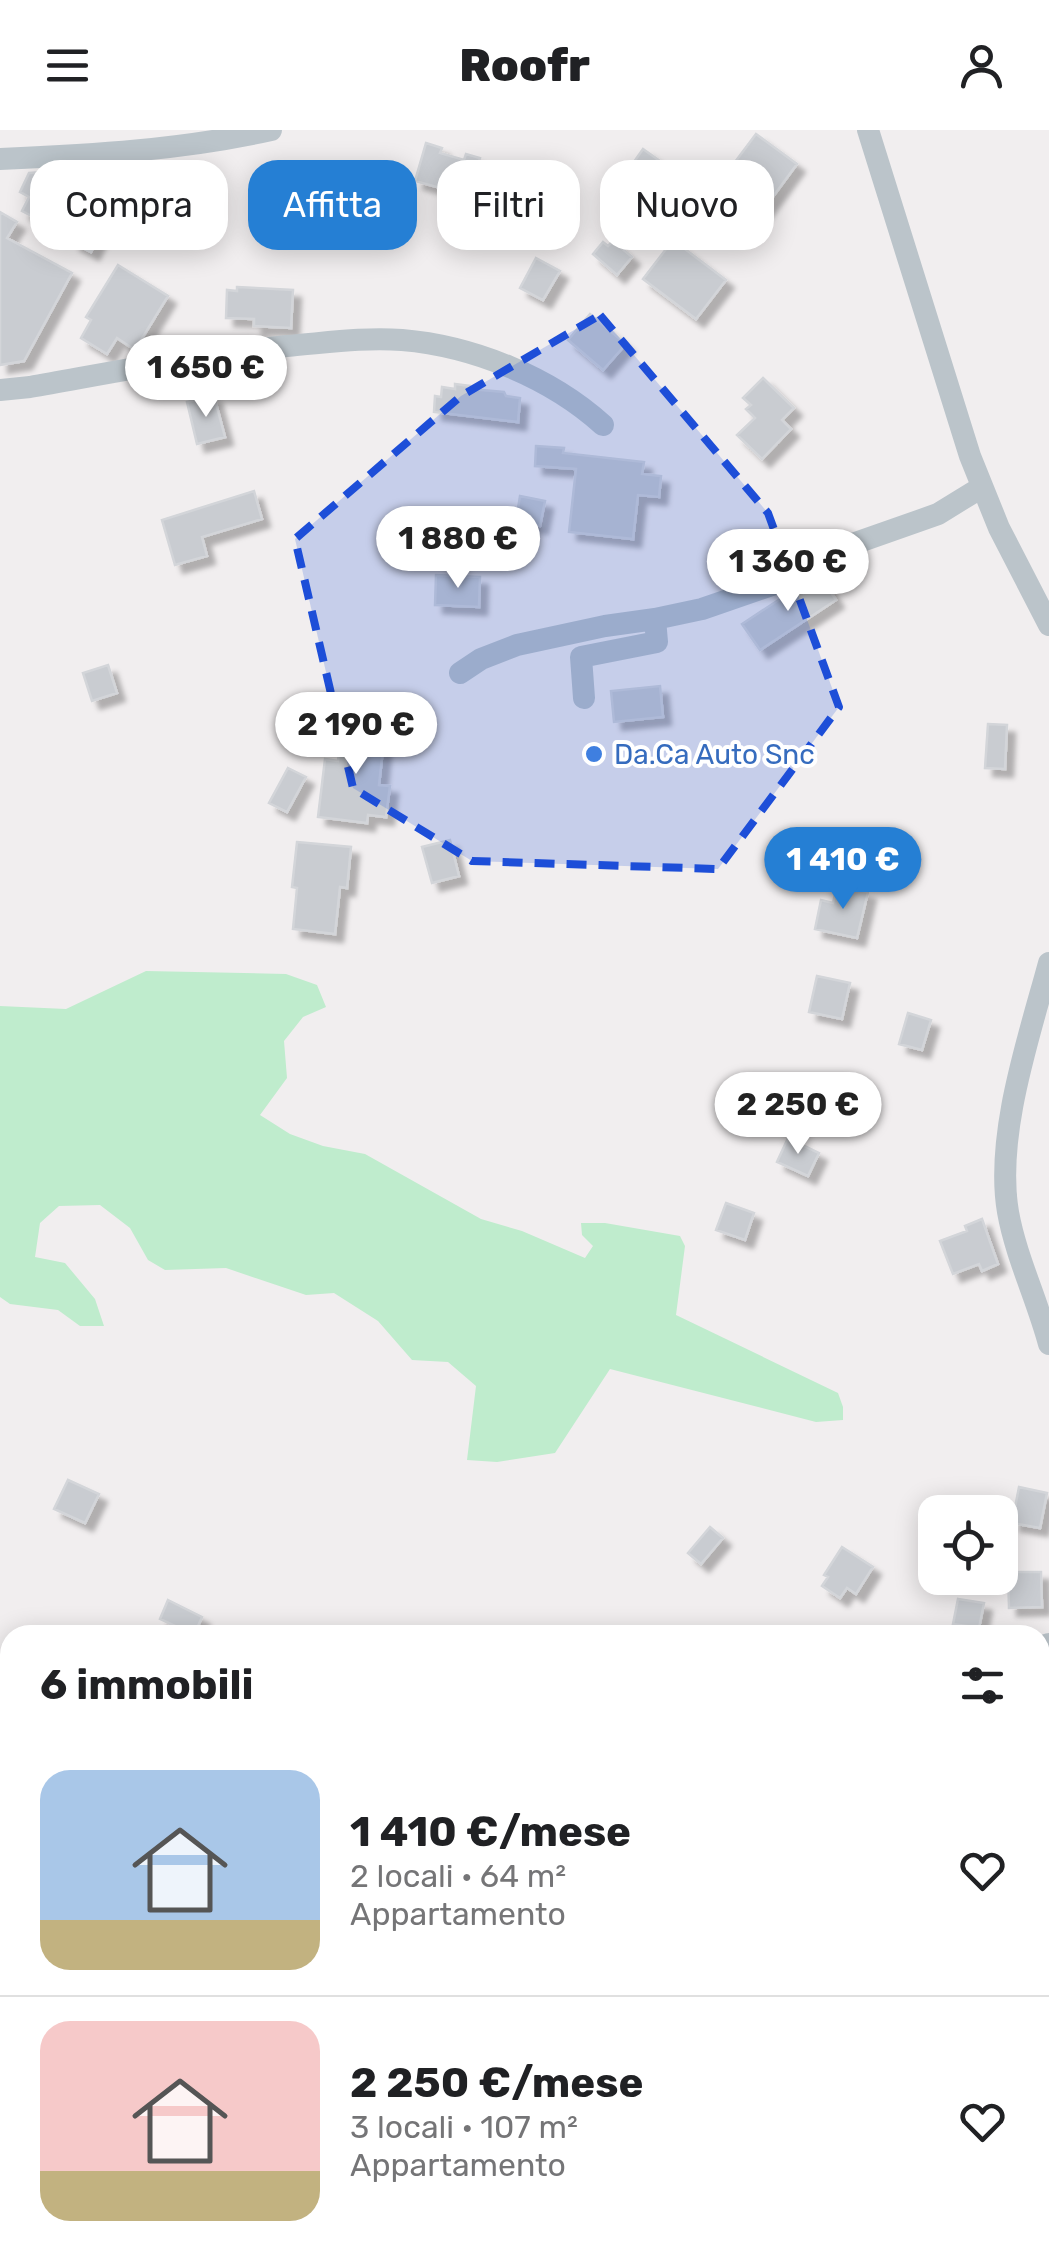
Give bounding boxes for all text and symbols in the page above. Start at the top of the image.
icon: menu [40,38,95,93]
icon: person [954,38,1009,93]
text: Roofr [459,39,590,92]
chip: Compra [30,160,228,250]
chip: Affitta [248,160,417,250]
chip: Filtri [437,160,580,250]
chip: Nuovo [600,160,774,250]
pin: 1 650 € [114,335,298,420]
text: 1 650 € [147,348,265,386]
pin: 1 880 € [366,506,550,591]
text: 1 880 € [398,519,518,557]
pin: 1 360 € [696,529,880,614]
text: 1 360 € [729,542,847,580]
pin: 2 190 € [264,692,448,777]
text: 2 190 € [297,705,415,743]
place label: Da.Ca Auto Snc [614,738,815,771]
marker: Da.Ca Auto Snc [583,743,605,765]
pin: 1 410 € [751,827,935,912]
text: 1 410 € [786,840,900,878]
pin: 2 250 € [706,1072,890,1157]
text: 2 250 € [737,1085,859,1123]
map controls [918,1495,1018,1595]
button: locate [918,1495,1018,1595]
icon: filters [955,1658,1010,1713]
text: 6 immobili [40,1660,253,1710]
text: 1 410 €/mese [350,1807,631,1857]
icon: home [120,1810,240,1930]
icon: heart [955,1843,1010,1898]
text: 2 locali · 64 m² [350,1857,566,1895]
text: Appartamento [350,1895,566,1933]
text: 2 250 €/mese [350,2058,643,2108]
icon: home [120,2061,240,2181]
icon: heart [955,2094,1010,2149]
text: 3 locali · 107 m² [350,2108,578,2146]
text: Appartamento [350,2146,566,2184]

